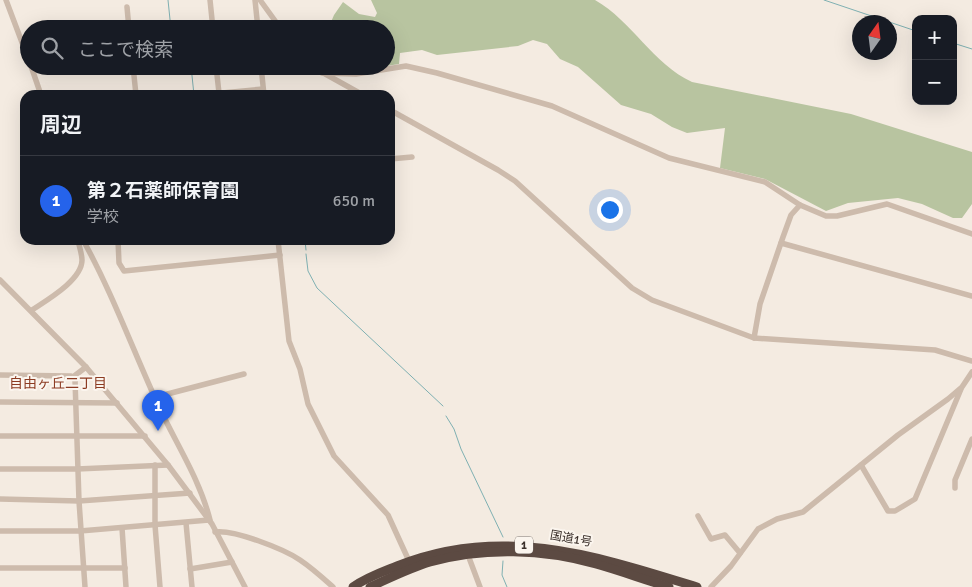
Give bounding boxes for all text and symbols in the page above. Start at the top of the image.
north arrow [852,15,897,60]
map controls [912,15,957,105]
button: + [912,15,957,60]
search box [20,20,395,75]
icon: search [38,34,66,62]
text: ここで検索 [78,38,173,62]
button: − [912,60,957,105]
text: 周辺 [40,112,82,138]
text: 第２石薬師保育園 [87,179,239,203]
text: 1 [52,191,60,211]
text: 650 m [333,191,375,211]
your location [597,197,623,223]
text: 学校 [87,207,119,227]
district label: 自由ヶ丘二丁目 [9,375,107,392]
pin: 1 [142,390,174,431]
street label: 国道1号 [549,528,593,550]
road number: 1 [515,536,533,554]

